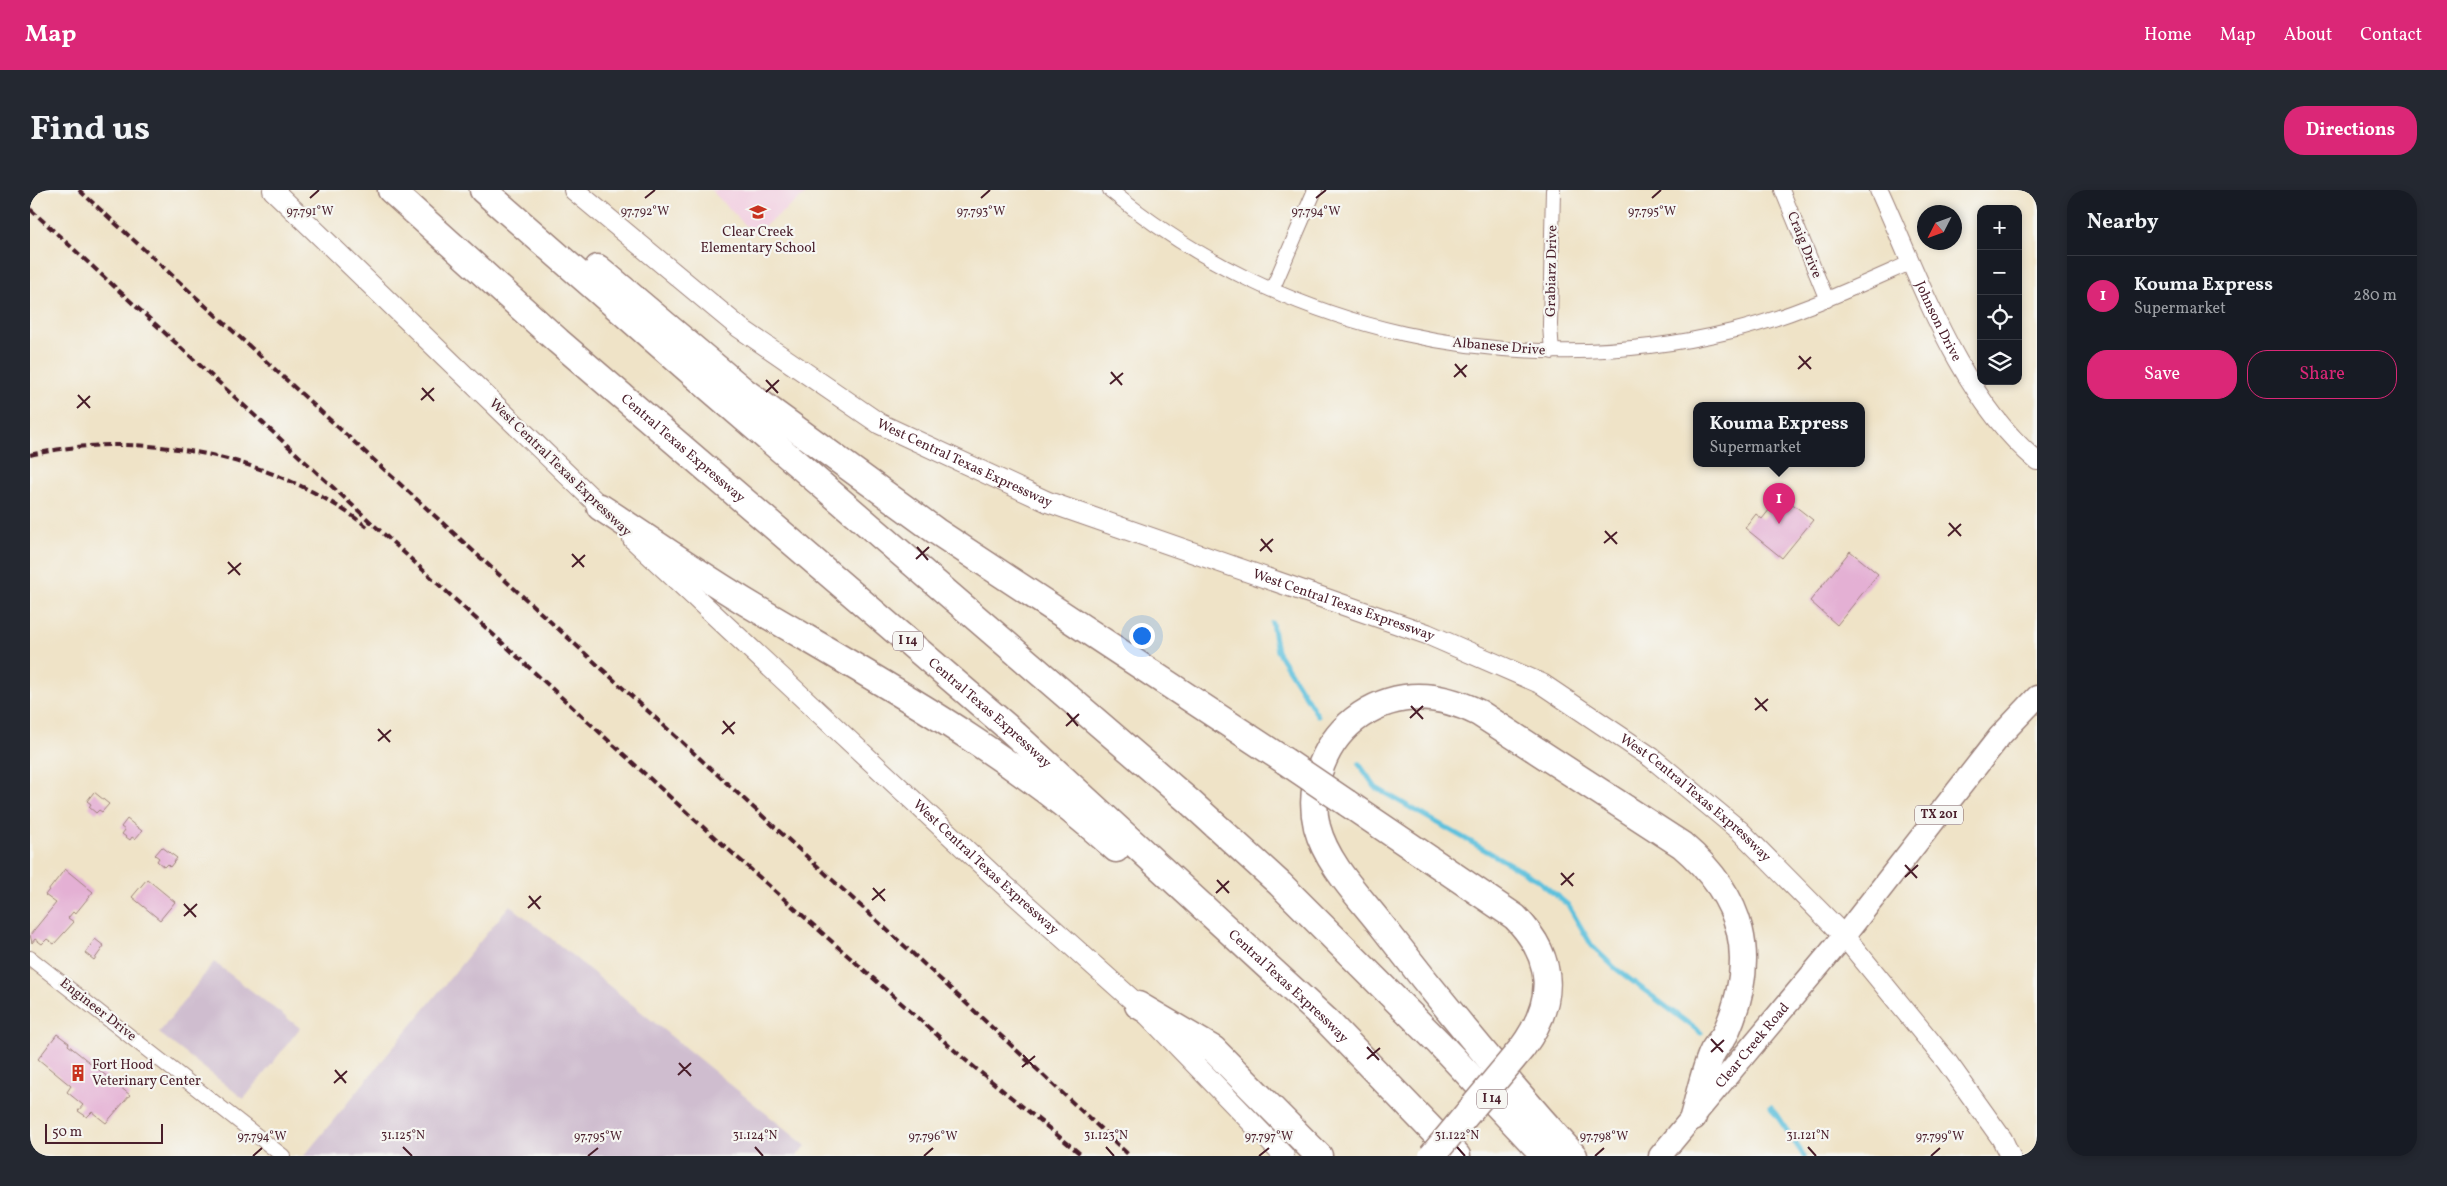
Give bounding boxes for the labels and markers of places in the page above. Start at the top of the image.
school or university icon: Clear Creek Elementary School [748,202,768,222]
place label: Clear Creek Elementary School [700,223,816,258]
pin: 1 [1763,483,1795,524]
place label: Fort Hood Veterinary Center [92,1056,201,1091]
building icon: Fort Hood Veterinary Center [68,1063,88,1083]

